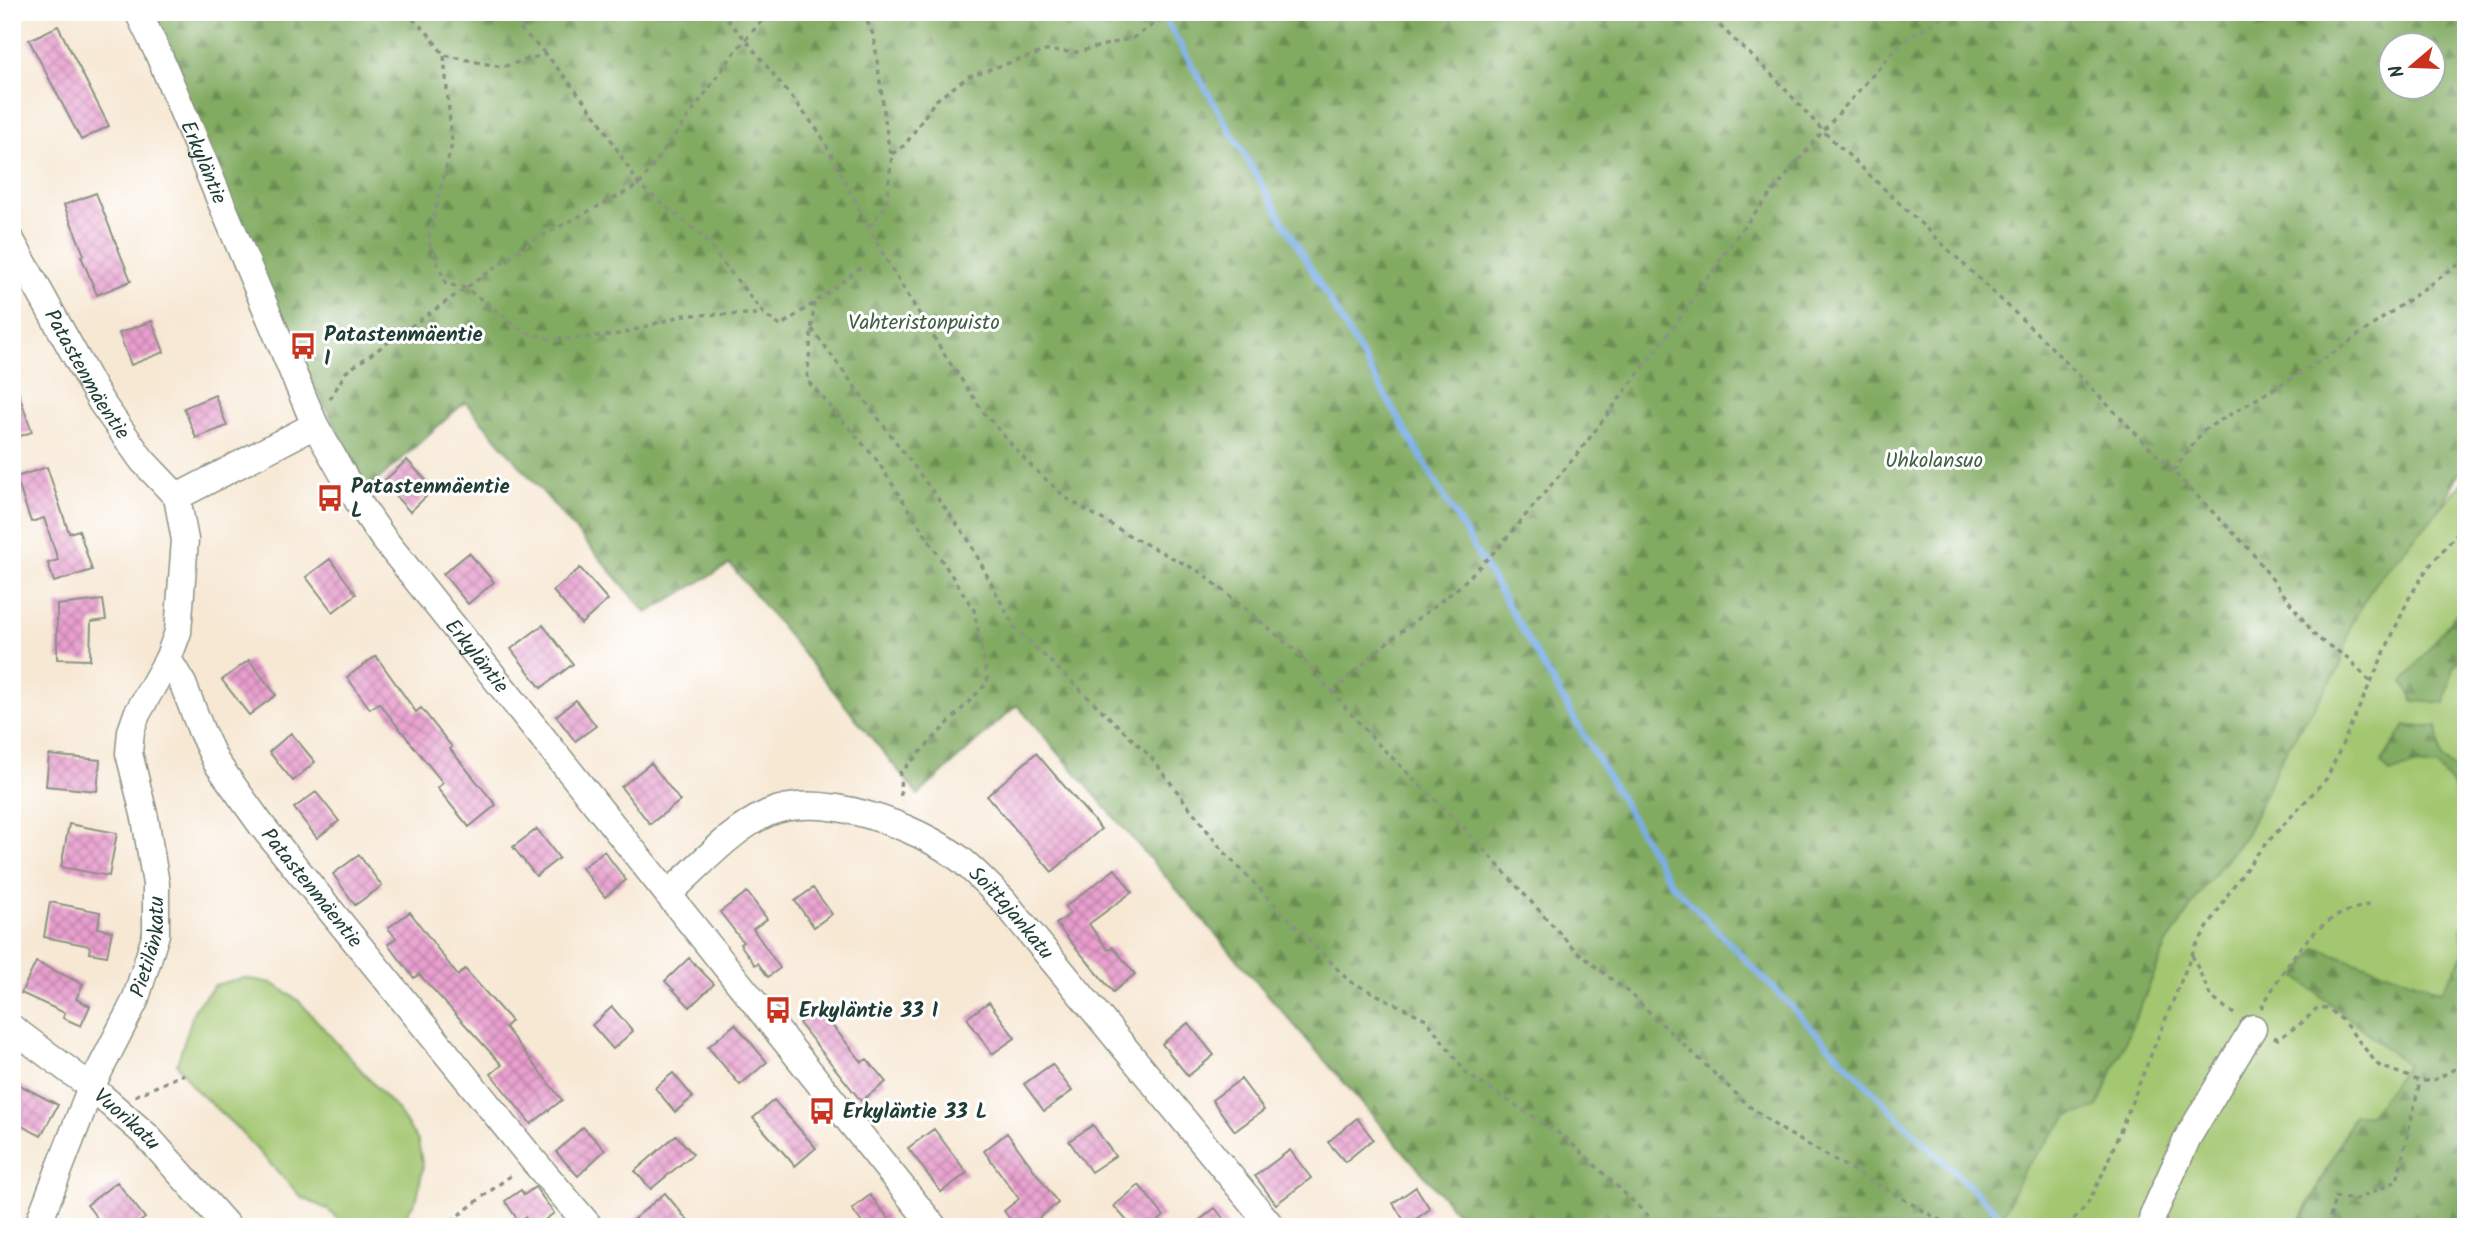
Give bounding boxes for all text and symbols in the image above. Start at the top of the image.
north arrow [2376,32,2446,102]
text: N [2382,60,2414,81]
street label: Erkyläntie [170,116,235,210]
street label: Patastenmäentie [34,303,138,447]
park label: Vahteristonpuisto [848,307,1000,340]
place label: Patastenmäentie I [324,319,483,376]
bus stop icon: Patastenmäentie I [288,331,318,361]
park label: Uhkolansuo [1885,445,1983,478]
place label: Patastenmäentie L [351,471,510,528]
bus stop icon: Patastenmäentie L [315,483,345,513]
street label: Erkyläntie [436,612,517,702]
street label: Patastenmäentie [252,821,370,957]
street label: Soittajankatu [960,859,1061,968]
street label: Pietilänkatu [122,896,174,1002]
bus stop icon: Erkyläntie 33 I [763,995,793,1025]
place label: Erkyläntie 33 I [799,995,938,1028]
street label: Vuorikatu [85,1081,168,1159]
bus stop icon: Erkyläntie 33 L [807,1096,837,1126]
place label: Erkyläntie 33 L [843,1096,987,1129]

